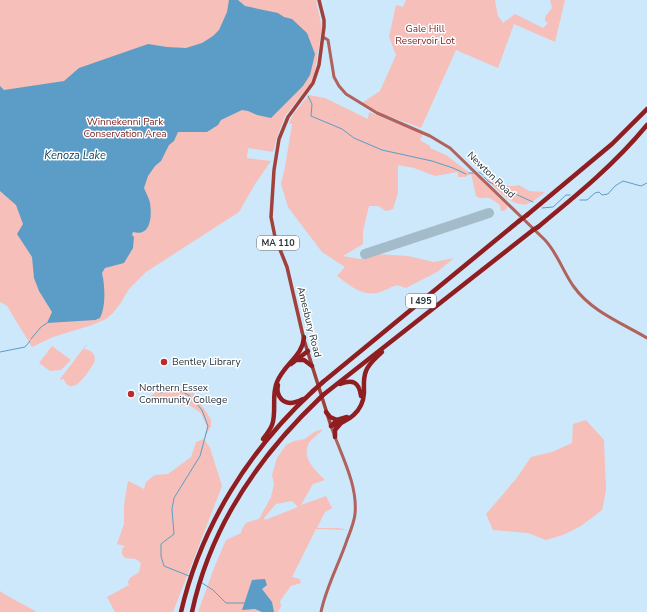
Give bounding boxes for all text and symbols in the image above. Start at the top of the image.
park label: Gale Hill Reservoir Lot [395,22,455,48]
park label: Winnekenni Park Conservation Area [83,115,167,141]
water label: Kenoza Lake [44,148,106,163]
street label: Newton Road [464,149,518,202]
road number: MA 110 [257,236,299,250]
street label: Amesbury Road [293,285,325,359]
road number: I 495 [406,294,436,308]
place label: Bentley Library [172,355,241,369]
marker: Bentley Library [159,357,169,367]
place label: Northern Essex Community College [139,381,227,407]
marker: Northern Essex Community College [126,389,136,399]

